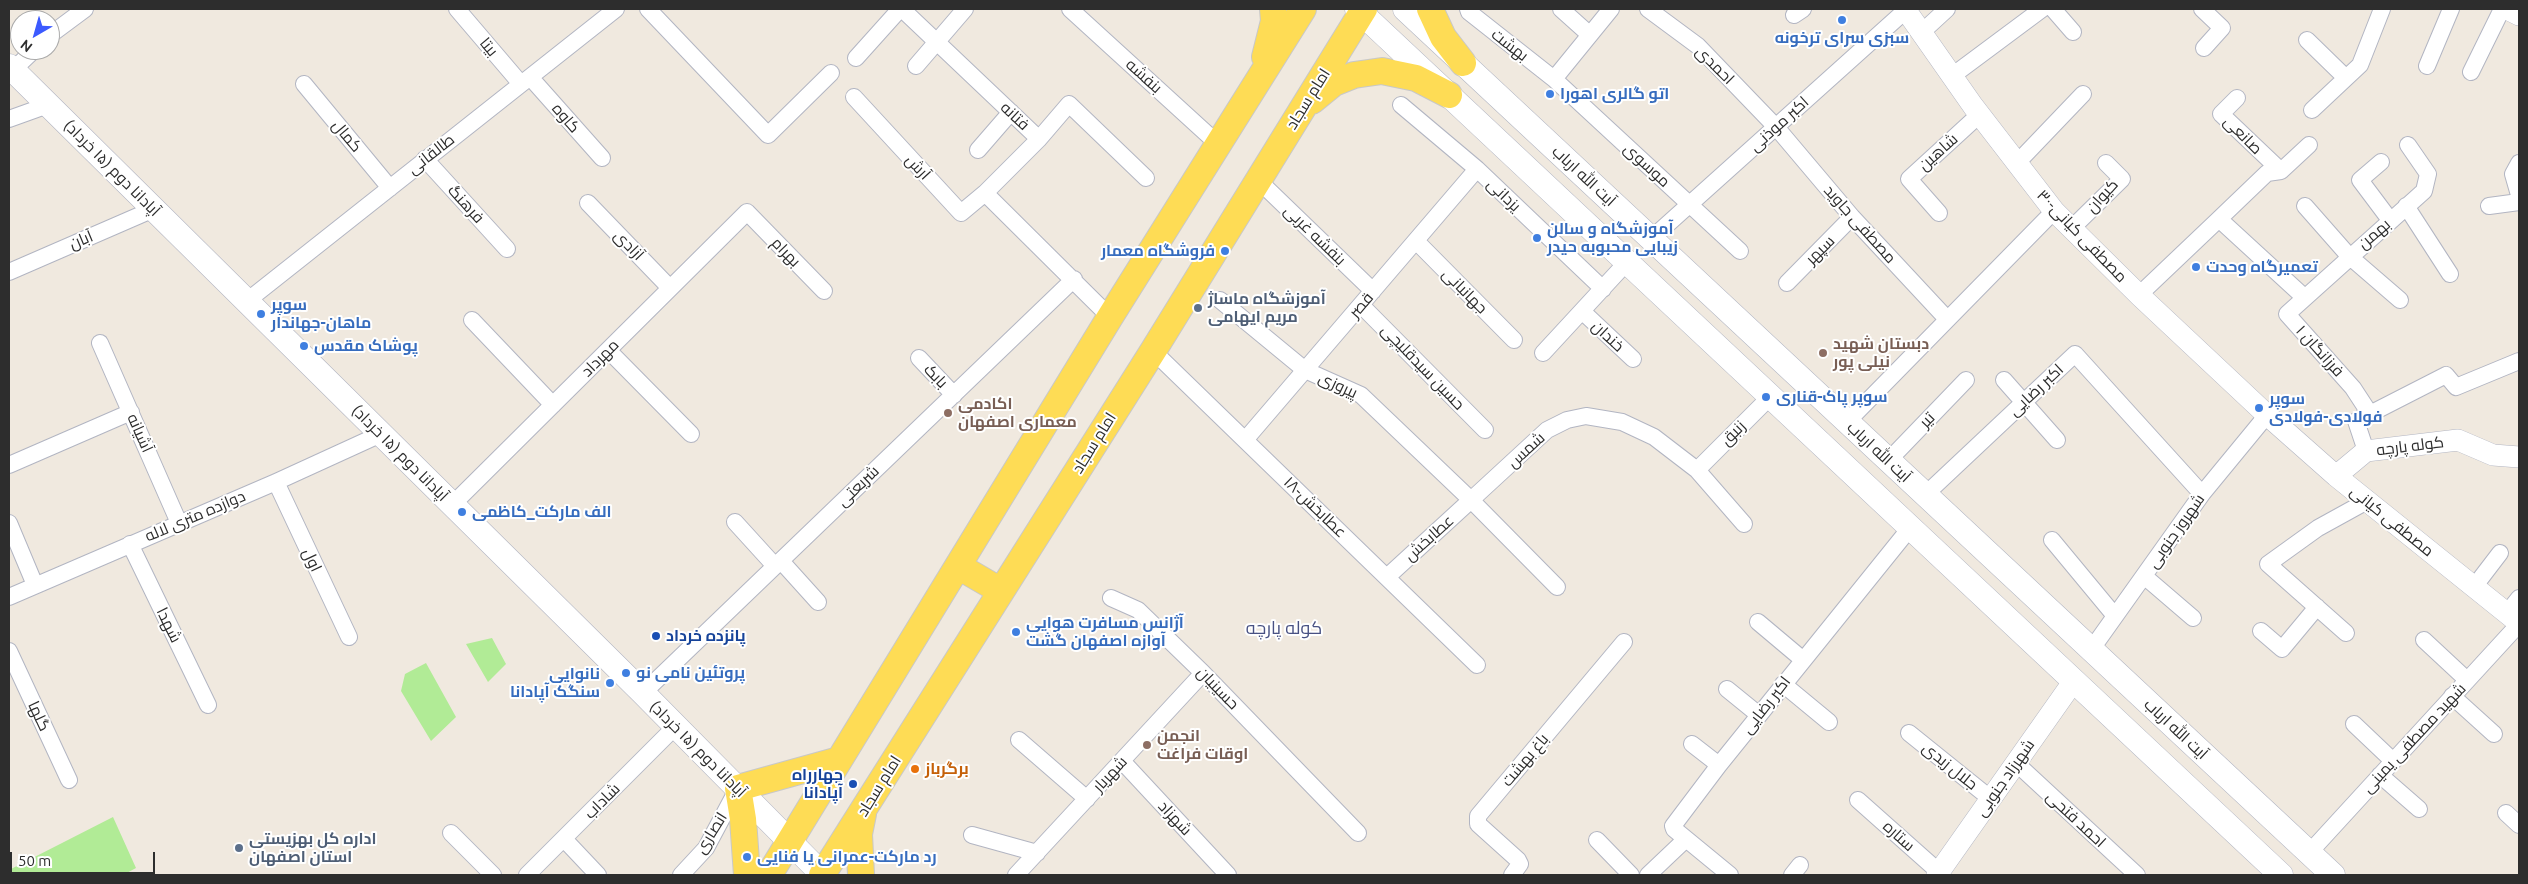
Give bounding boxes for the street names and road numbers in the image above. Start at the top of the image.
street label: بهشت [1488,25,1532,65]
street label: بیتا [476,34,502,60]
street label: احمدی [1692,42,1738,88]
street label: بنفشه [1122,55,1166,97]
street label: امام سجاد [1282,65,1334,133]
street label: اکبر موذنی [1745,92,1813,156]
street label: فتانه [997,98,1033,134]
street label: کاوه [548,99,584,137]
street label: صانعی [2220,112,2266,158]
street label: آپادانا دوم (۱۵ خرداد) [60,116,164,220]
street label: کمال [328,116,366,156]
street label: شاهین [1914,129,1962,175]
street label: طالقانی [404,130,458,178]
street label: موسوی [1620,139,1674,191]
street label: آیت الله ارباب [1548,142,1620,210]
street label: آرش [901,150,935,184]
street label: یزدانی [1483,174,1525,216]
street label: کیوان [2082,175,2122,217]
street label: فرهنگ [444,181,488,227]
street label: مصطفی جاوید [1820,181,1900,267]
street label: ۳۰-مصطفی کیانی [2033,186,2131,286]
street label: بنفشه غربی [1280,201,1350,269]
street label: بهمن [2354,215,2394,253]
street label: آبان [66,226,96,254]
street label: آزادی [610,226,648,264]
street label: سپهر [1801,231,1839,269]
street label: بهرام [767,233,805,271]
street label: جهانبانی [1438,264,1492,318]
street label: قصر [1345,288,1377,322]
street label: خندان [1588,316,1628,356]
street label: حسین سیدقلیچی [1377,320,1469,414]
street label: فرزانگان ۱ [2292,321,2348,381]
street label: مهرداد [577,335,623,381]
street label: بابک [920,360,952,392]
street label: اکبر رضایی [2005,360,2067,420]
street label: پیروزی [1315,368,1361,402]
street label: آپادانا دوم (۱۵ خرداد) [348,401,452,505]
street label: تیر [1915,408,1939,432]
street label: امام سجاد [1068,409,1120,477]
street label: آشیانه [123,411,157,455]
street label: زنبق [1716,416,1750,450]
street label: آیت الله ارباب [1843,418,1915,486]
street label: شمس [1503,428,1549,472]
street label: کوله پارچه [2375,432,2445,460]
street label: شریعتی [833,461,883,511]
street label: ۱۸-عطابخش [1280,472,1350,542]
street label: مصطفی کیانی [2346,482,2438,560]
street label: دوازده متری لاله [142,486,248,546]
street label: شهروز جنوبی [2143,490,2209,572]
street label: عطابخش [1400,511,1458,565]
street label: اول [298,545,326,575]
street label: شهدا [152,604,186,646]
street label: حسینیان [1193,663,1243,713]
street label: اکبر رضایی [1738,672,1794,738]
street label: شهید مصطفی یمینی [2358,679,2470,797]
street label: آیت الله ارباب [2140,695,2212,763]
street label: آپادانا دوم (۱۵ خرداد) [646,697,750,801]
street label: گلها [24,698,54,734]
street label: باغ بهشت [1497,730,1553,790]
street label: شهرزاد جنوبی [1971,736,2039,820]
street label: جلال زیدی [1919,738,1981,794]
street label: امام سجاد [853,752,905,820]
street label: شهریار [1089,752,1131,796]
street label: شاداب [580,779,624,823]
street label: احمد فتحی [2042,787,2110,851]
street label: شهزاد [1154,797,1196,839]
street label: انصاری [691,809,731,857]
street label: ستاره [1879,817,1919,855]

